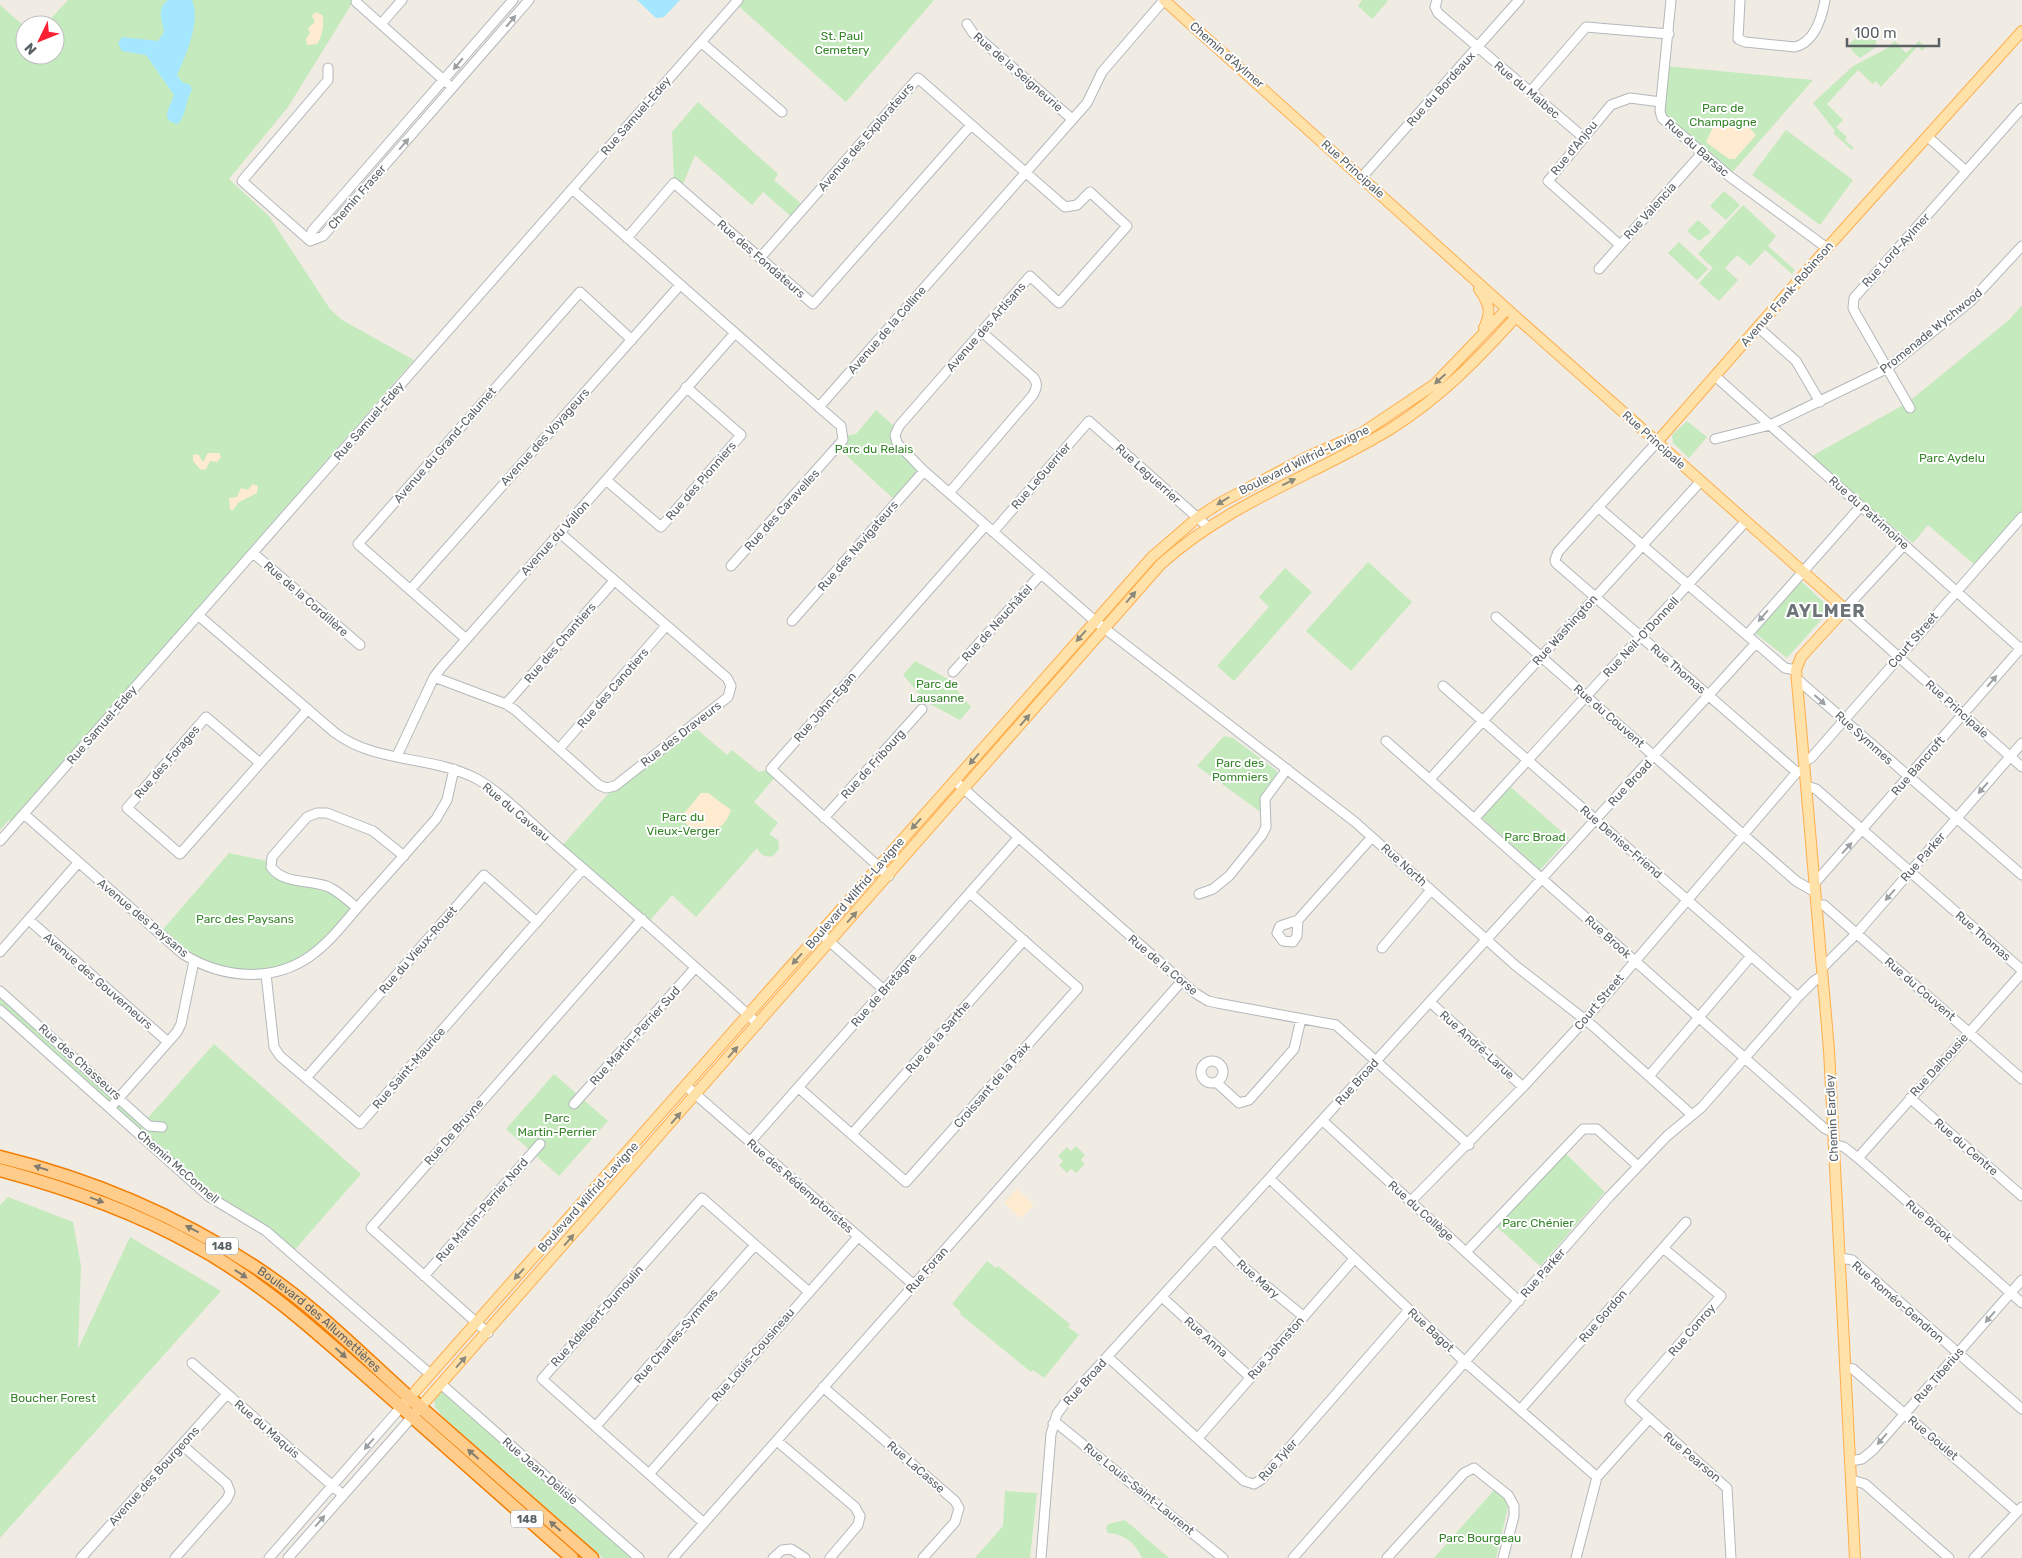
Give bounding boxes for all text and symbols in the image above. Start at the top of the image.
north arrow [15,15,65,65]
one-way arrow [505,15,516,28]
scale bar [1847,15,1940,47]
street label: Chemin d'Aylmer [1187,19,1267,91]
text: 100 m [1854,24,1896,42]
park label: St. Paul Cemetery [815,29,870,57]
street label: Rue de la Seigneurie [971,29,1066,115]
text: N [21,39,41,58]
street label: Rue du Bordeaux [1404,48,1479,129]
one-way arrow [453,57,464,70]
street label: Rue du Malbec [1491,58,1563,122]
street label: Rue Samuel-Edey [598,74,674,158]
street label: Avenue des Explorateurs [815,80,917,194]
park label: Parc de Champagne [1689,101,1757,129]
street label: Rue du Barsac [1662,116,1732,180]
street label: Rue d'Anjou [1548,118,1600,178]
street label: Rue Principale [1319,137,1388,201]
one-way arrow [398,138,410,150]
street label: Chemin Fraser [325,161,389,232]
street label: Rue Valencia [1621,180,1679,242]
street label: Rue Lord-Aylmer [1859,210,1933,290]
street label: Rue des Fondateurs [714,217,808,301]
street label: Avenue Frank-Robinson [1738,239,1836,349]
street label: Avenue des Artisans [943,279,1029,375]
street label: Avenue de la Colline [845,283,929,377]
street label: Promenade Wychwood [1877,286,1985,376]
one-way arrow [1435,373,1447,385]
street label: Rue Samuel-Edey [331,379,407,463]
street label: Avenue du Grand-Calumet [391,384,499,506]
street label: Avenue des Voyageurs [498,385,592,489]
street label: Rue Principale [1620,408,1689,472]
street label: Boulevard Wilfrid-Lavigne [1237,422,1372,498]
street label: Rue des Pionniers [663,439,739,523]
street label: Rue LeGuerrier [1008,440,1074,512]
street label: Rue Leguerrier [1113,441,1184,507]
park label: Parc du Relais [835,442,913,456]
park label: Parc Aydelu [1919,451,1985,465]
street label: Rue des Caravelles [742,466,822,554]
street label: Rue du Patrimoine [1826,473,1912,553]
one-way arrow [1282,478,1296,486]
one-way arrow [1217,496,1230,505]
street label: Avenue du Vallon [518,498,592,578]
street label: Rue des Navigateurs [815,498,901,594]
street label: Rue de la Cordillère [261,559,351,640]
street label: Rue de Neuchâtel [959,582,1035,664]
one-way arrow [1125,592,1137,604]
street label: Rue Washington [1530,592,1600,668]
street label: Rue Neil-O'Donnell [1600,594,1682,680]
street label: Rue des Chantiers [521,600,599,686]
district label: AYLMER [1786,600,1866,622]
street label: Court Street [1885,609,1941,671]
one-way arrow [1757,610,1769,622]
one-way arrow [1075,630,1087,642]
street label: Rue Thomas [1647,641,1709,697]
street label: Rue des Canotiers [574,645,652,731]
street label: Rue John-Egan [791,669,859,745]
one-way arrow [1986,675,1997,688]
park label: Parc de Lausanne [910,677,965,705]
street label: Rue Principale [1923,677,1992,741]
street label: Rue du Couvent [1571,681,1647,751]
street label: Rue Samuel-Edey [64,683,140,767]
one-way arrow [1814,694,1827,705]
street label: Rue des Draveurs [638,698,724,770]
street label: Rue Symmes [1832,708,1896,768]
one-way arrow [1019,713,1030,726]
street label: Rue des Forages [131,722,203,802]
street label: Rue de Fribourg [838,726,908,802]
street label: Rue Bancroft [1888,733,1948,798]
one-way arrow [968,752,980,764]
park label: Parc des Pommiers [1212,756,1268,784]
street label: Rue Broad [1605,757,1655,809]
street label: Rue du Caveau [480,780,552,844]
one-way arrow [1978,781,1989,794]
street label: Rue Denise-Friend [1577,803,1665,881]
park label: Parc du Vieux-Verger [647,810,720,838]
one-way arrow [910,817,922,829]
street label: Rue Parker [1898,829,1948,884]
park label: Parc Broad [1504,830,1566,844]
street label: Boulevard Wilfrid-Lavigne [803,834,907,952]
street label: Rue North [1378,841,1430,889]
one-way arrow [1841,842,1853,854]
street label: Avenue des Paysans [95,876,191,960]
one-way arrow [1885,889,1896,901]
street label: Rue du Vieux-Rouet [376,903,460,997]
street label: Rue Thomas [1952,908,2014,964]
park label: Parc des Paysans [196,912,294,926]
one-way arrow [846,912,858,924]
street label: Rue Brook [1582,913,1635,962]
street label: Avenue des Gouverneurs [41,930,155,1032]
street label: Rue de la Corse [1125,932,1201,998]
street label: Rue de Bretagne [848,950,920,1030]
one-way arrow [792,953,803,965]
street label: Rue du Couvent [1882,954,1958,1024]
street label: Court Street [1571,971,1627,1033]
street label: Rue Martin-Perrier Sud [587,984,683,1088]
street label: Rue de la Sarthe [903,998,973,1076]
street label: Rue André-Larue [1437,1008,1517,1082]
street label: Rue des Chasseurs [36,1021,124,1103]
street label: Rue Saint-Maurice [370,1024,448,1112]
street label: Rue Dalhousie [1907,1030,1971,1099]
street label: Croissant de la Paix [951,1039,1033,1131]
one-way arrow [727,1047,739,1059]
street label: Rue Broad [1332,1056,1382,1108]
street label: Chemin Eardley [1823,1074,1841,1162]
street label: Rue De Bruyne [421,1096,487,1168]
park label: Parc Martin-Perrier [518,1111,597,1139]
one-way arrow [670,1112,682,1124]
street label: Rue du Centre [1931,1116,2001,1179]
street label: Chemin McConnell [134,1128,222,1206]
street label: Rue des Rédemptoristes [744,1136,856,1236]
street label: Boulevard Wilfrid-Lavigne [535,1139,641,1255]
street label: Rue Martin-Perrier Nord [433,1155,531,1265]
one-way arrow [34,1163,49,1171]
street label: Rue du Collège [1385,1178,1457,1244]
one-way arrow [89,1197,104,1204]
street label: Rue Brook [1903,1197,1956,1246]
park label: Parc Chénier [1502,1216,1574,1230]
one-way arrow [184,1225,199,1233]
one-way arrow [563,1234,575,1246]
road number: 148 [206,1238,238,1254]
street label: Rue Foran [903,1244,951,1296]
street label: Rue Parker [1518,1245,1568,1300]
street label: Rue Mary [1234,1257,1283,1302]
street label: Rue Roméo-Gendron [1849,1258,1947,1346]
street label: Rue Adelbert-Dumoulin [548,1263,646,1369]
street label: Boulevard des Allumettières [255,1264,384,1375]
one-way arrow [514,1268,525,1281]
one-way arrow [234,1269,248,1279]
street label: Rue Charles-Symmes [631,1286,721,1386]
street label: Rue Gordon [1576,1287,1630,1345]
street label: Rue Conroy [1666,1301,1719,1359]
street label: Rue Louis-Cousineau [709,1305,797,1405]
street label: Rue Bagot [1405,1305,1457,1355]
one-way arrow [1984,1310,1995,1323]
street label: Rue Anna [1181,1314,1231,1360]
street label: Rue Johnston [1245,1314,1307,1382]
street label: Rue Tiberius [1911,1344,1967,1406]
one-way arrow [334,1347,346,1359]
one-way arrow [456,1355,467,1368]
street label: Rue Broad [1060,1356,1110,1408]
park label: Boucher Forest [10,1391,96,1405]
street label: Rue du Maquis [232,1397,302,1461]
street label: Rue Goulet [1905,1413,1961,1463]
street label: Avenue des Bourgeons [106,1424,202,1528]
street label: Rue Pearson [1660,1429,1724,1485]
one-way arrow [1877,1432,1888,1445]
street label: Rue Jean-Delisle [499,1434,581,1508]
street label: Rue Tyler [1256,1436,1301,1484]
one-way arrow [363,1438,375,1450]
street label: Rue LaCasse [884,1438,948,1496]
street label: Rue Louis-Saint-Laurent [1081,1440,1197,1538]
one-way arrow [467,1448,480,1459]
road number: 148 [511,1510,543,1528]
one-way arrow [314,1516,326,1528]
one-way arrow [549,1520,562,1531]
park label: Parc Bourgeau [1439,1531,1521,1545]

